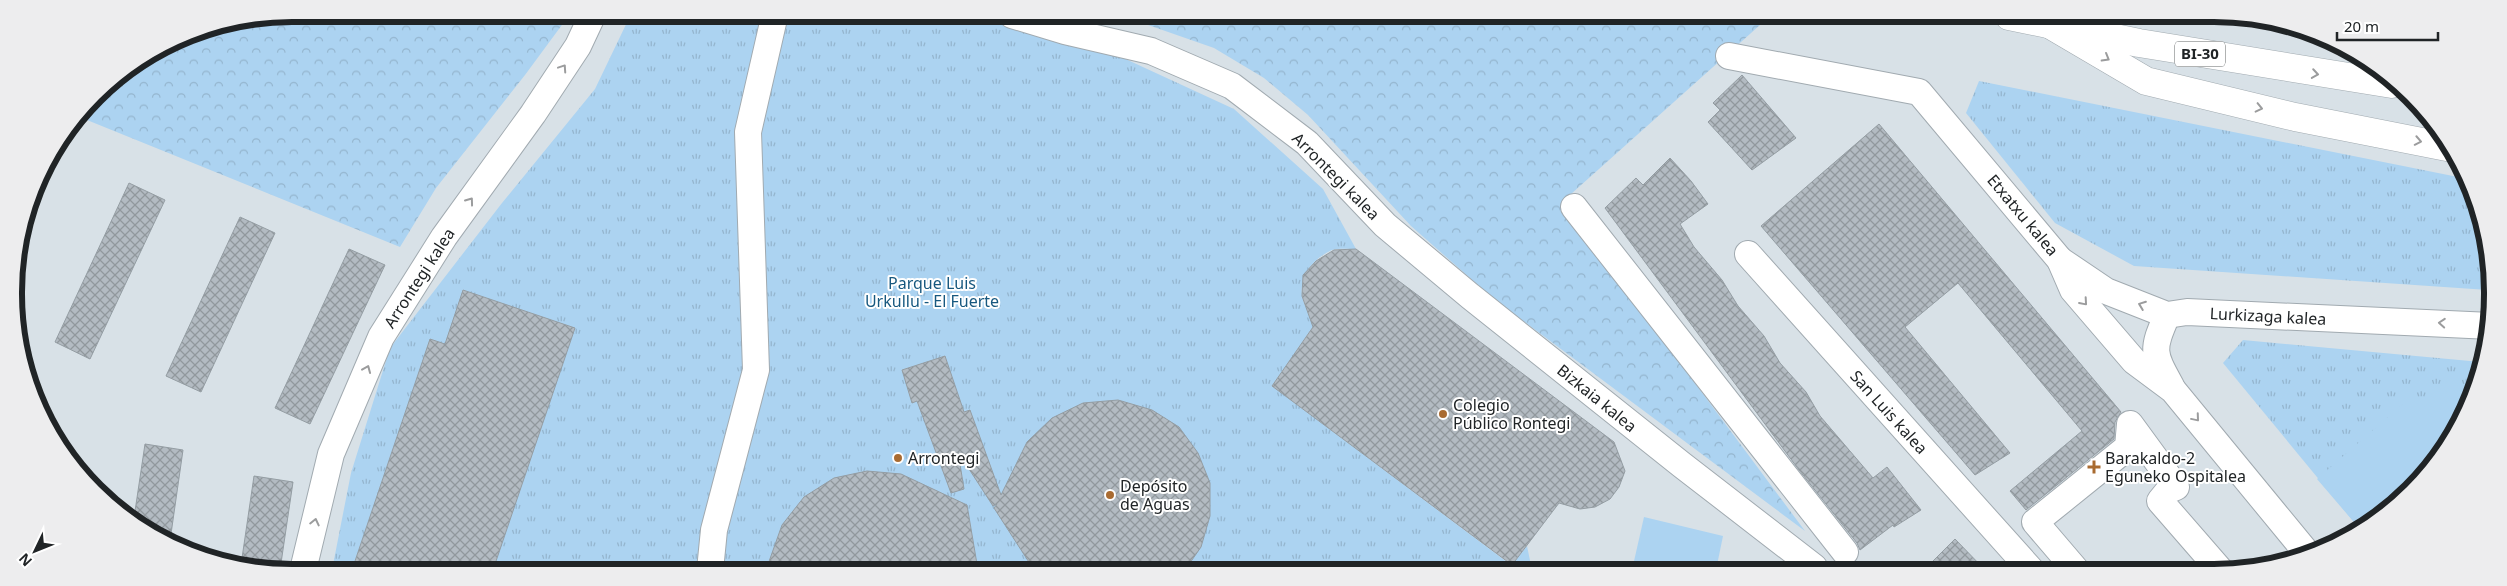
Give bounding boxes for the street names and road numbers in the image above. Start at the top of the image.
road number: BI-30 [2175,42,2225,66]
street label: Arrontegi kalea [1287,127,1385,225]
street label: Etxatxu kalea [1982,170,2064,260]
street label: Arrontegi kalea [378,224,460,332]
street label: Lurkizaga kalea [2209,302,2327,330]
street label: Bizkaia kalea [1553,359,1641,437]
street label: San Luis kalea [1845,365,1933,459]

